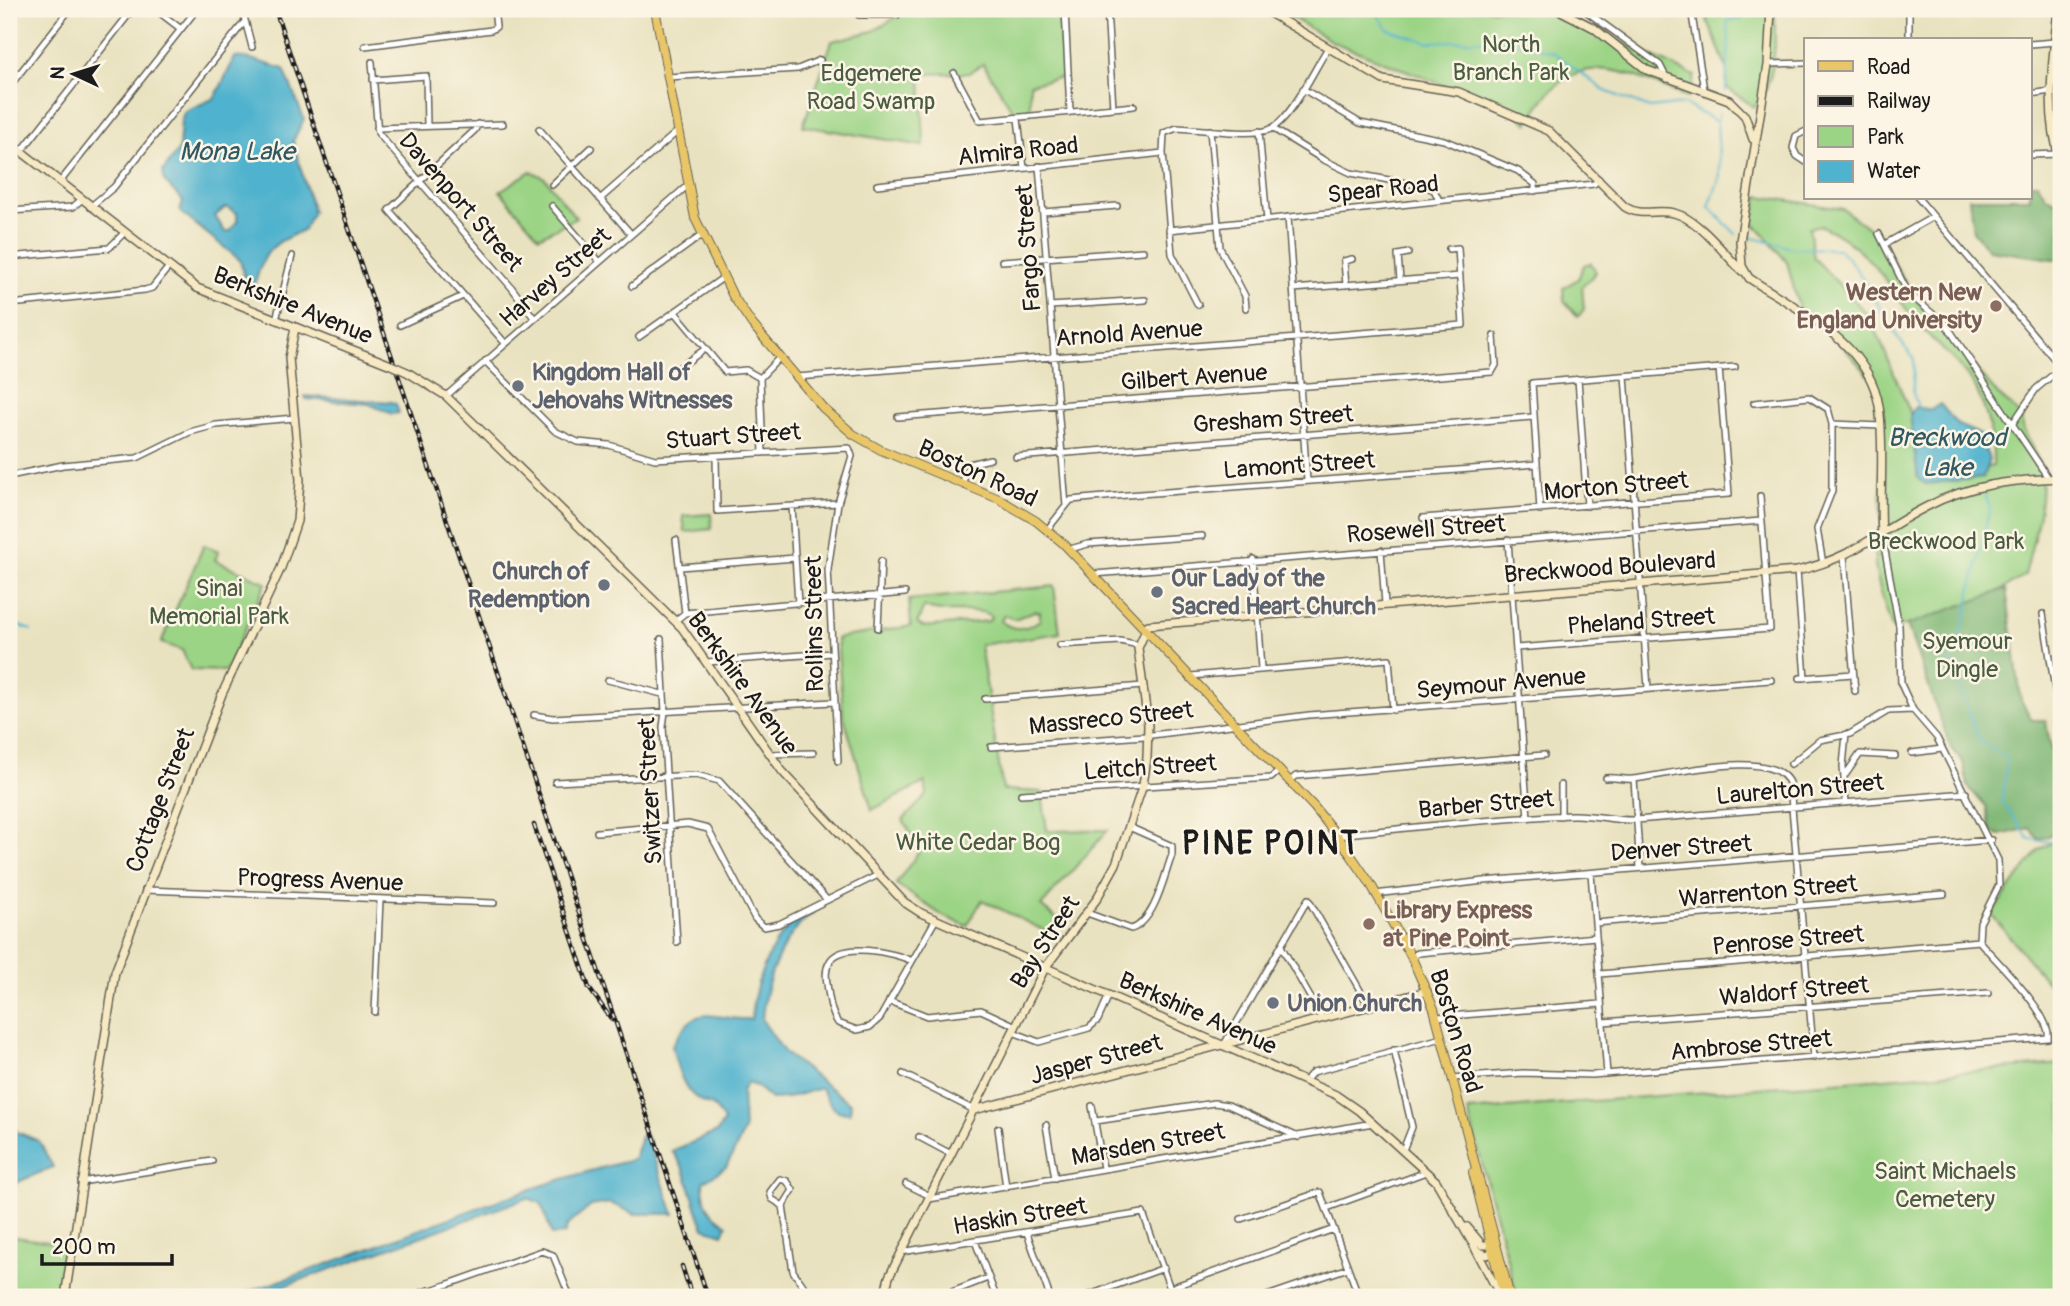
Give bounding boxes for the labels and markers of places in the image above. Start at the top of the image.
place label: Western New England University [1797,278,1983,335]
marker: Western New England University [1988,298,2004,314]
place label: Kingdom Hall of Jehovahs Witnesses [532,358,733,415]
marker: Kingdom Hall of Jehovahs Witnesses [510,378,526,394]
place label: Church of Redemption [468,557,590,614]
place label: Our Lady of the Sacred Heart Church [1171,564,1376,621]
marker: Church of Redemption [596,577,612,593]
marker: Our Lady of the Sacred Heart Church [1149,584,1165,600]
place label: Library Express at Pine Point [1383,896,1533,953]
marker: Library Express at Pine Point [1361,916,1377,932]
place label: Union Church [1287,989,1422,1018]
marker: Union Church [1265,995,1281,1011]

